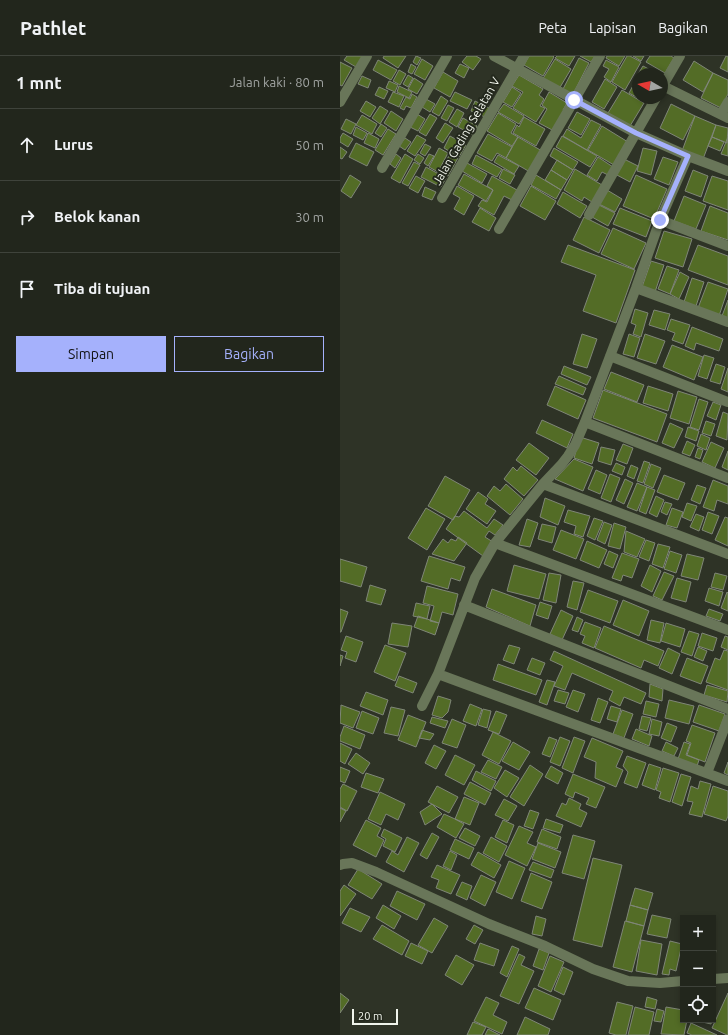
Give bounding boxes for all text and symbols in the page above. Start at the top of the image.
text: Pathlet [20,17,86,39]
text: Peta [539,20,567,36]
text: Lapisan [589,20,636,36]
text: Bagikan [658,20,708,36]
north arrow [632,68,668,104]
text: 1 mnt [16,73,62,92]
text: Jalan kaki · 80 m [229,75,324,89]
street label: Jalan Gading Selatan V [430,75,502,187]
route start [565,91,583,109]
icon: ahead [16,134,38,156]
text: Lurus [54,136,93,153]
text: 50 m [295,138,324,152]
icon: right [16,206,38,228]
text: Belok kanan [54,208,140,225]
text: 30 m [295,210,324,224]
route end [651,211,669,229]
icon: arrive [16,278,38,300]
text: Tiba di tujuan [54,280,150,297]
button: Simpan [16,336,166,372]
button: Bagikan [174,336,324,372]
map controls [680,915,716,1023]
button: + [680,915,716,951]
button: − [680,951,716,987]
button: locate [680,987,716,1023]
scale bar [352,1007,398,1026]
text: 20 m [358,1010,382,1022]

